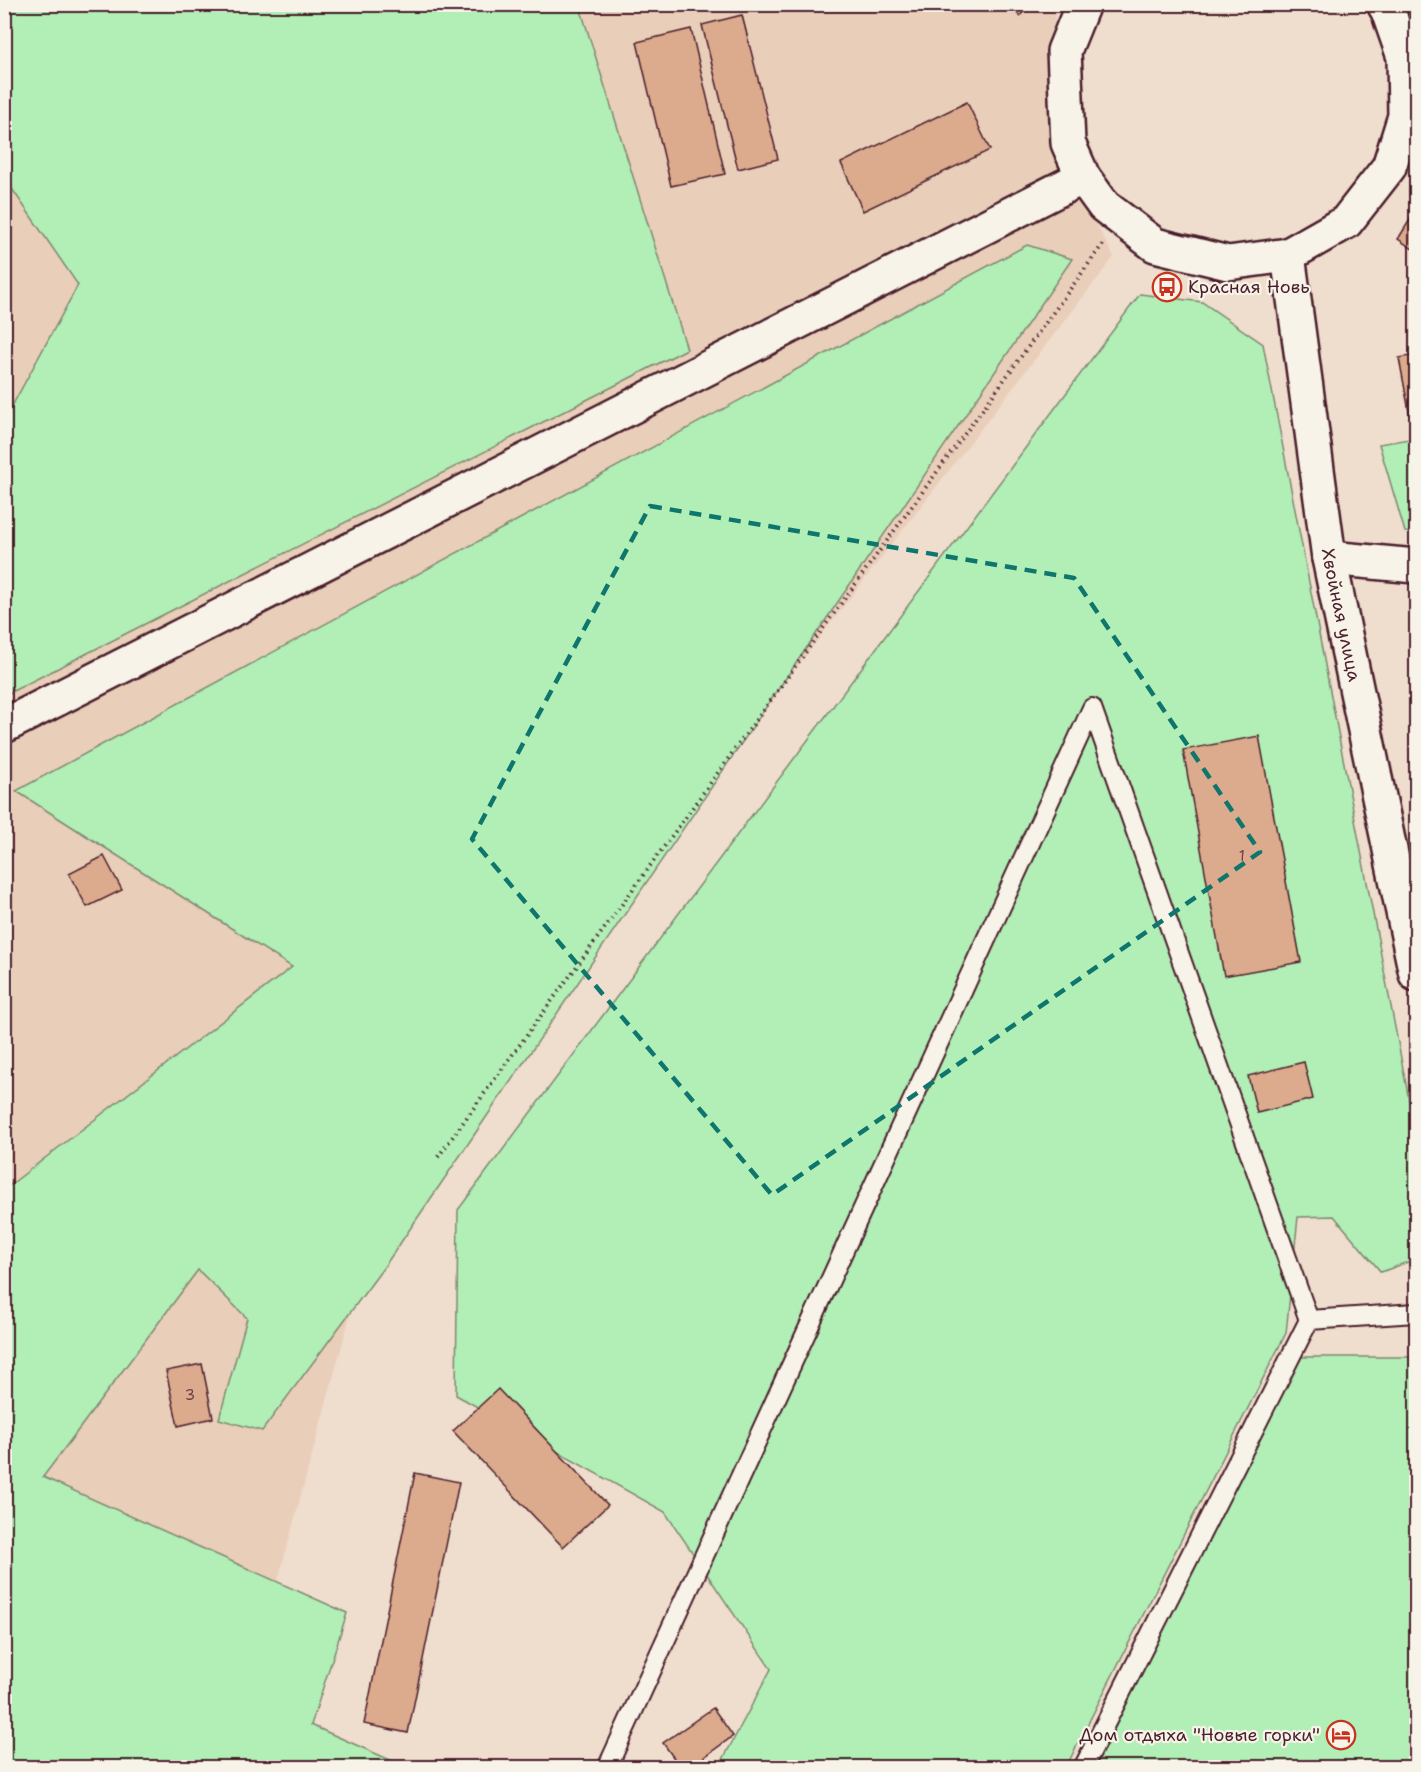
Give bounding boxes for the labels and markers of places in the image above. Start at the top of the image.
bus stop icon: Красная Новь [1151,271,1183,303]
place label: Красная Новь [1188,275,1310,299]
hotel icon: Дом отдыха "Новые горки" [1325,1719,1357,1751]
place label: Дом отдыха "Новые горки" [1079,1723,1320,1747]

